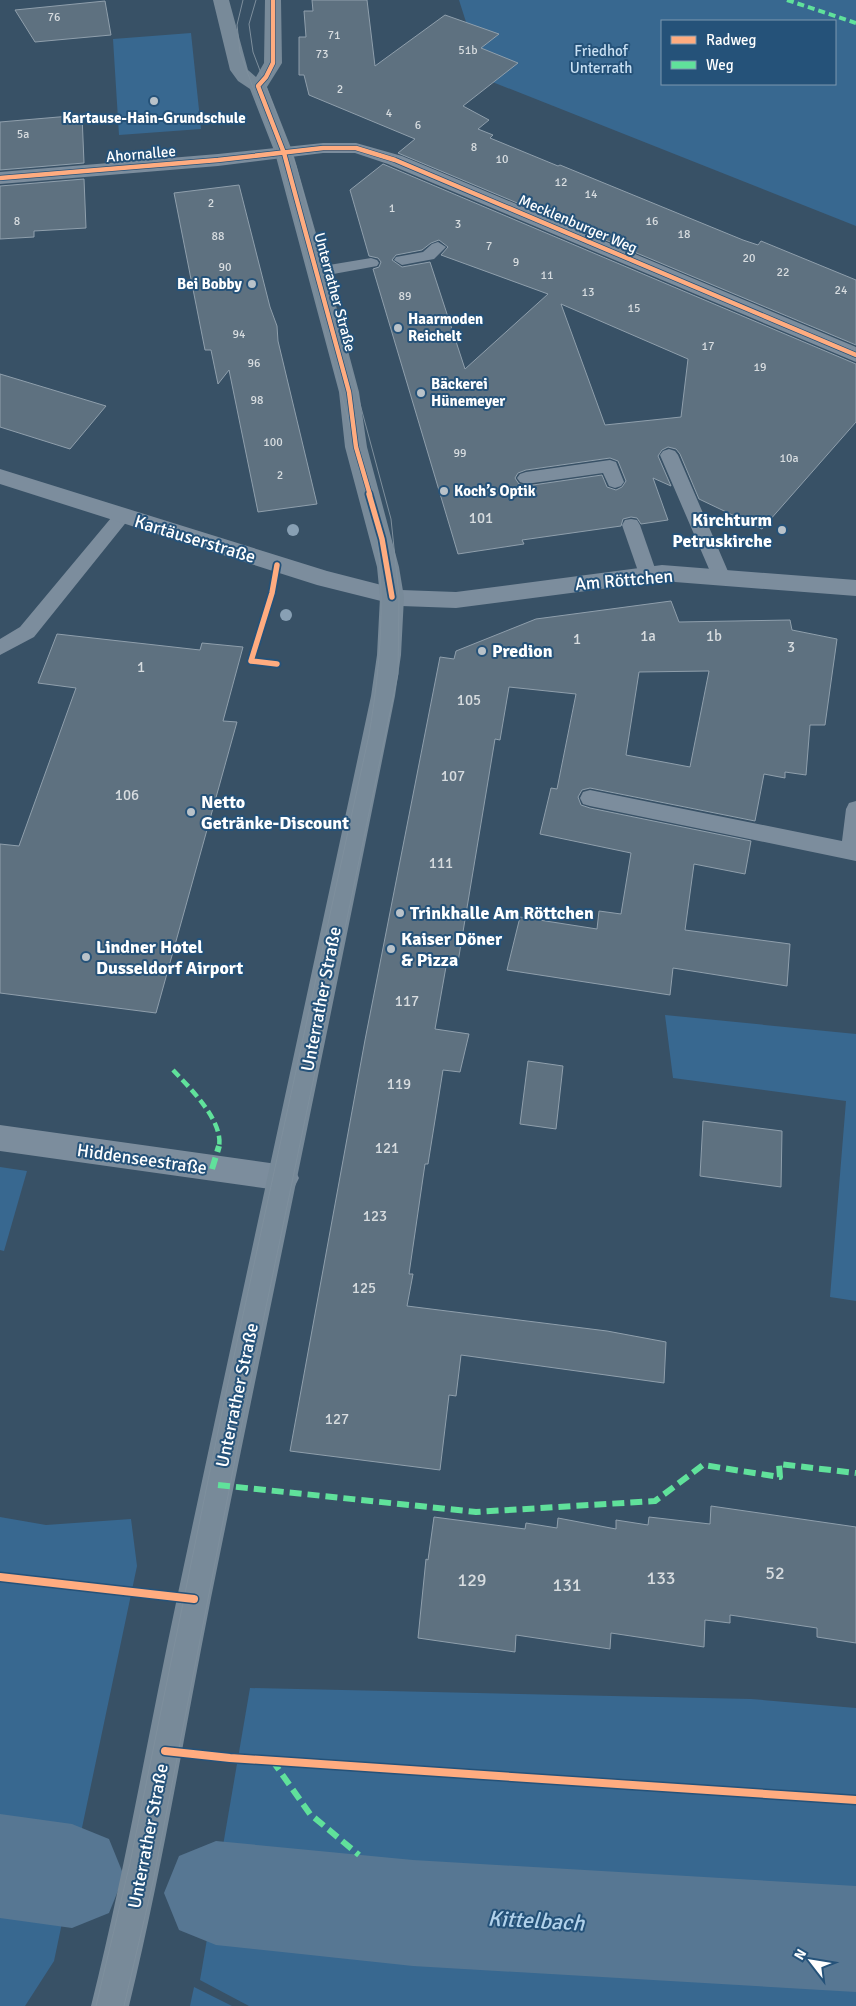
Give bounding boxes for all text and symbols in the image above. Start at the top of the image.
house number: 76 [48,10,60,25]
legend [661,20,836,85]
house number: 71 [328,28,340,43]
text: Radweg [706,31,757,49]
park label: Friedhof Unterrath [570,42,632,77]
house number: 51b [458,43,478,58]
house number: 73 [316,47,328,62]
text: Weg [706,56,734,74]
house number: 2 [337,82,343,97]
marker: Kartause-Hain-Grundschule [148,95,160,107]
house number: 4 [386,106,393,121]
place label: Kartause-Hain-Grundschule [62,109,246,127]
house number: 6 [415,118,421,133]
house number: 5a [17,127,29,142]
house number: 8 [471,140,477,155]
street label: Ahornallee [105,142,177,166]
house number: 10 [496,152,508,167]
house number: 12 [555,175,567,190]
house number: 14 [585,187,598,202]
street label: Mecklenburger Weg [516,191,640,257]
house number: 2 [208,196,214,211]
house number: 1 [389,201,395,216]
house number: 8 [14,214,20,229]
house number: 16 [646,214,658,229]
house number: 3 [455,217,461,232]
house number: 18 [678,227,690,242]
house number: 88 [212,229,224,244]
street label: Unterrather Straße [310,231,360,353]
house number: 7 [486,239,492,254]
house number: 20 [743,251,755,266]
house number: 9 [513,255,519,270]
house number: 90 [219,260,231,275]
house number: 22 [777,265,789,280]
house number: 11 [541,268,553,283]
place label: Bei Bobby [177,275,243,293]
marker: Bei Bobby [246,278,258,290]
house number: 24 [835,283,848,298]
house number: 13 [582,285,594,300]
house number: 89 [399,289,411,304]
house number: 15 [628,301,640,316]
place label: Haarmoden Reichelt [408,310,483,345]
marker: Haarmoden Reichelt [392,322,404,334]
house number: 94 [233,327,246,342]
house number: 17 [702,339,714,354]
house number: 96 [248,356,260,371]
house number: 19 [754,360,766,375]
place label: Bäckerei Hünemeyer [431,375,505,410]
marker: Bäckerei Hünemeyer [415,387,427,399]
house number: 98 [251,393,263,408]
house number: 100 [263,435,283,450]
house number: 99 [454,446,466,461]
house number: 10a [779,451,799,466]
house number: 2 [277,468,283,483]
place label: Koch’s Optik [454,482,536,500]
marker: Koch’s Optik [438,485,450,497]
house number: 101 [469,509,493,527]
place label: Kirchturm Petruskirche [672,509,772,552]
street label: Kartäuserstraße [132,510,258,568]
marker: Kirchturm Petruskirche [776,524,788,536]
street label: Am Röttchen [574,565,674,595]
house number: 1a [640,627,656,645]
house number: 1b [706,627,722,645]
house number: 1 [573,630,581,648]
house number: 3 [787,638,795,656]
place label: Predion [492,640,553,662]
marker: Predion [476,645,488,657]
house number: 1 [137,658,145,676]
house number: 105 [457,691,481,709]
house number: 107 [441,767,465,785]
house number: 106 [115,786,139,804]
place label: Netto Getränke-Discount [201,791,349,834]
marker: Netto Getränke-Discount [185,806,197,818]
house number: 111 [429,854,453,872]
place label: Trinkhalle Am Röttchen [410,902,594,924]
marker: Trinkhalle Am Röttchen [394,907,406,919]
street label: Unterrather Straße [296,925,346,1073]
place label: Kaiser Döner & Pizza [401,928,503,971]
place label: Lindner Hotel Dusseldorf Airport [96,936,244,979]
marker: Kaiser Döner & Pizza [385,943,397,955]
marker: Lindner Hotel Dusseldorf Airport [80,951,92,963]
house number: 117 [395,992,419,1010]
house number: 119 [387,1075,411,1093]
street label: Hiddenseestraße [76,1139,208,1179]
house number: 121 [375,1139,399,1157]
house number: 123 [363,1207,387,1225]
house number: 125 [352,1279,376,1297]
street label: Unterrather Straße [211,1321,263,1469]
house number: 127 [325,1410,349,1428]
house number: 52 [765,1562,785,1584]
house number: 133 [646,1567,676,1589]
house number: 129 [457,1569,487,1591]
house number: 131 [552,1574,582,1596]
street label: Unterrather Straße [123,1762,173,1910]
water label: Kittelbach [487,1904,586,1937]
north arrow [786,1936,836,1986]
text: N [790,1946,810,1963]

